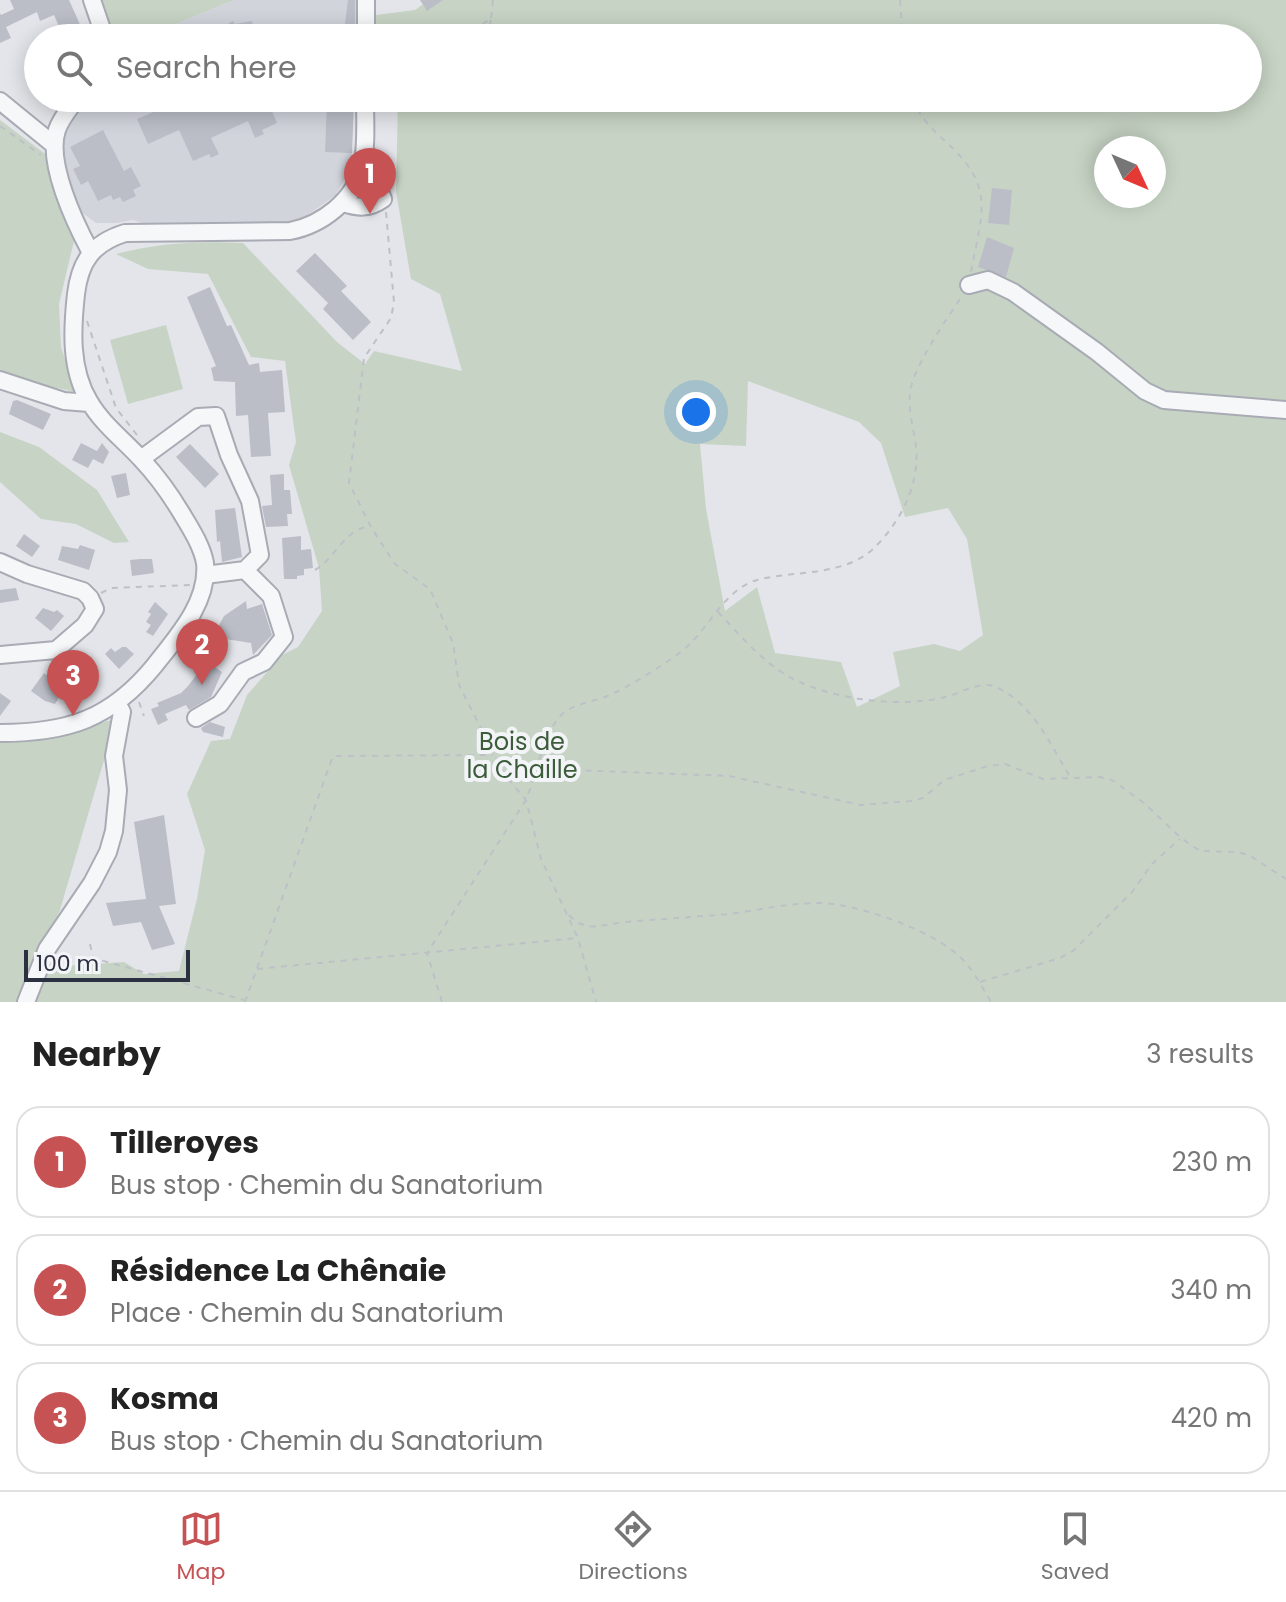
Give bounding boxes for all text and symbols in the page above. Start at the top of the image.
search box [24,24,1262,112]
icon: search [52,46,96,90]
text: Search here [116,46,297,89]
north arrow [1094,136,1166,208]
pin: 1 [344,148,396,214]
your location [676,392,716,432]
pin: 2 [176,619,228,685]
pin: 3 [47,650,99,716]
park label: Bois de la Chaille [466,725,578,786]
scale bar [24,946,190,982]
text: 100 m [36,948,99,979]
text: Nearby [32,1030,161,1078]
text: 3 results [1146,1036,1254,1072]
text: Tilleroyes [110,1121,259,1164]
text: 1 [55,1144,65,1180]
text: 230 m [1172,1144,1252,1180]
text: Bus stop · Chemin du Sanatorium [110,1167,543,1203]
text: Résidence La Chênaie [110,1249,446,1292]
text: 2 [53,1272,67,1308]
text: 340 m [1170,1272,1252,1308]
text: Place · Chemin du Sanatorium [110,1295,504,1331]
text: Kosma [110,1377,219,1420]
text: 3 [52,1400,68,1436]
text: 420 m [1171,1400,1252,1436]
text: Bus stop · Chemin du Sanatorium [110,1423,543,1459]
tab: Map [177,1507,225,1588]
tab: Directions [578,1507,688,1588]
tab: Saved [1041,1507,1109,1588]

